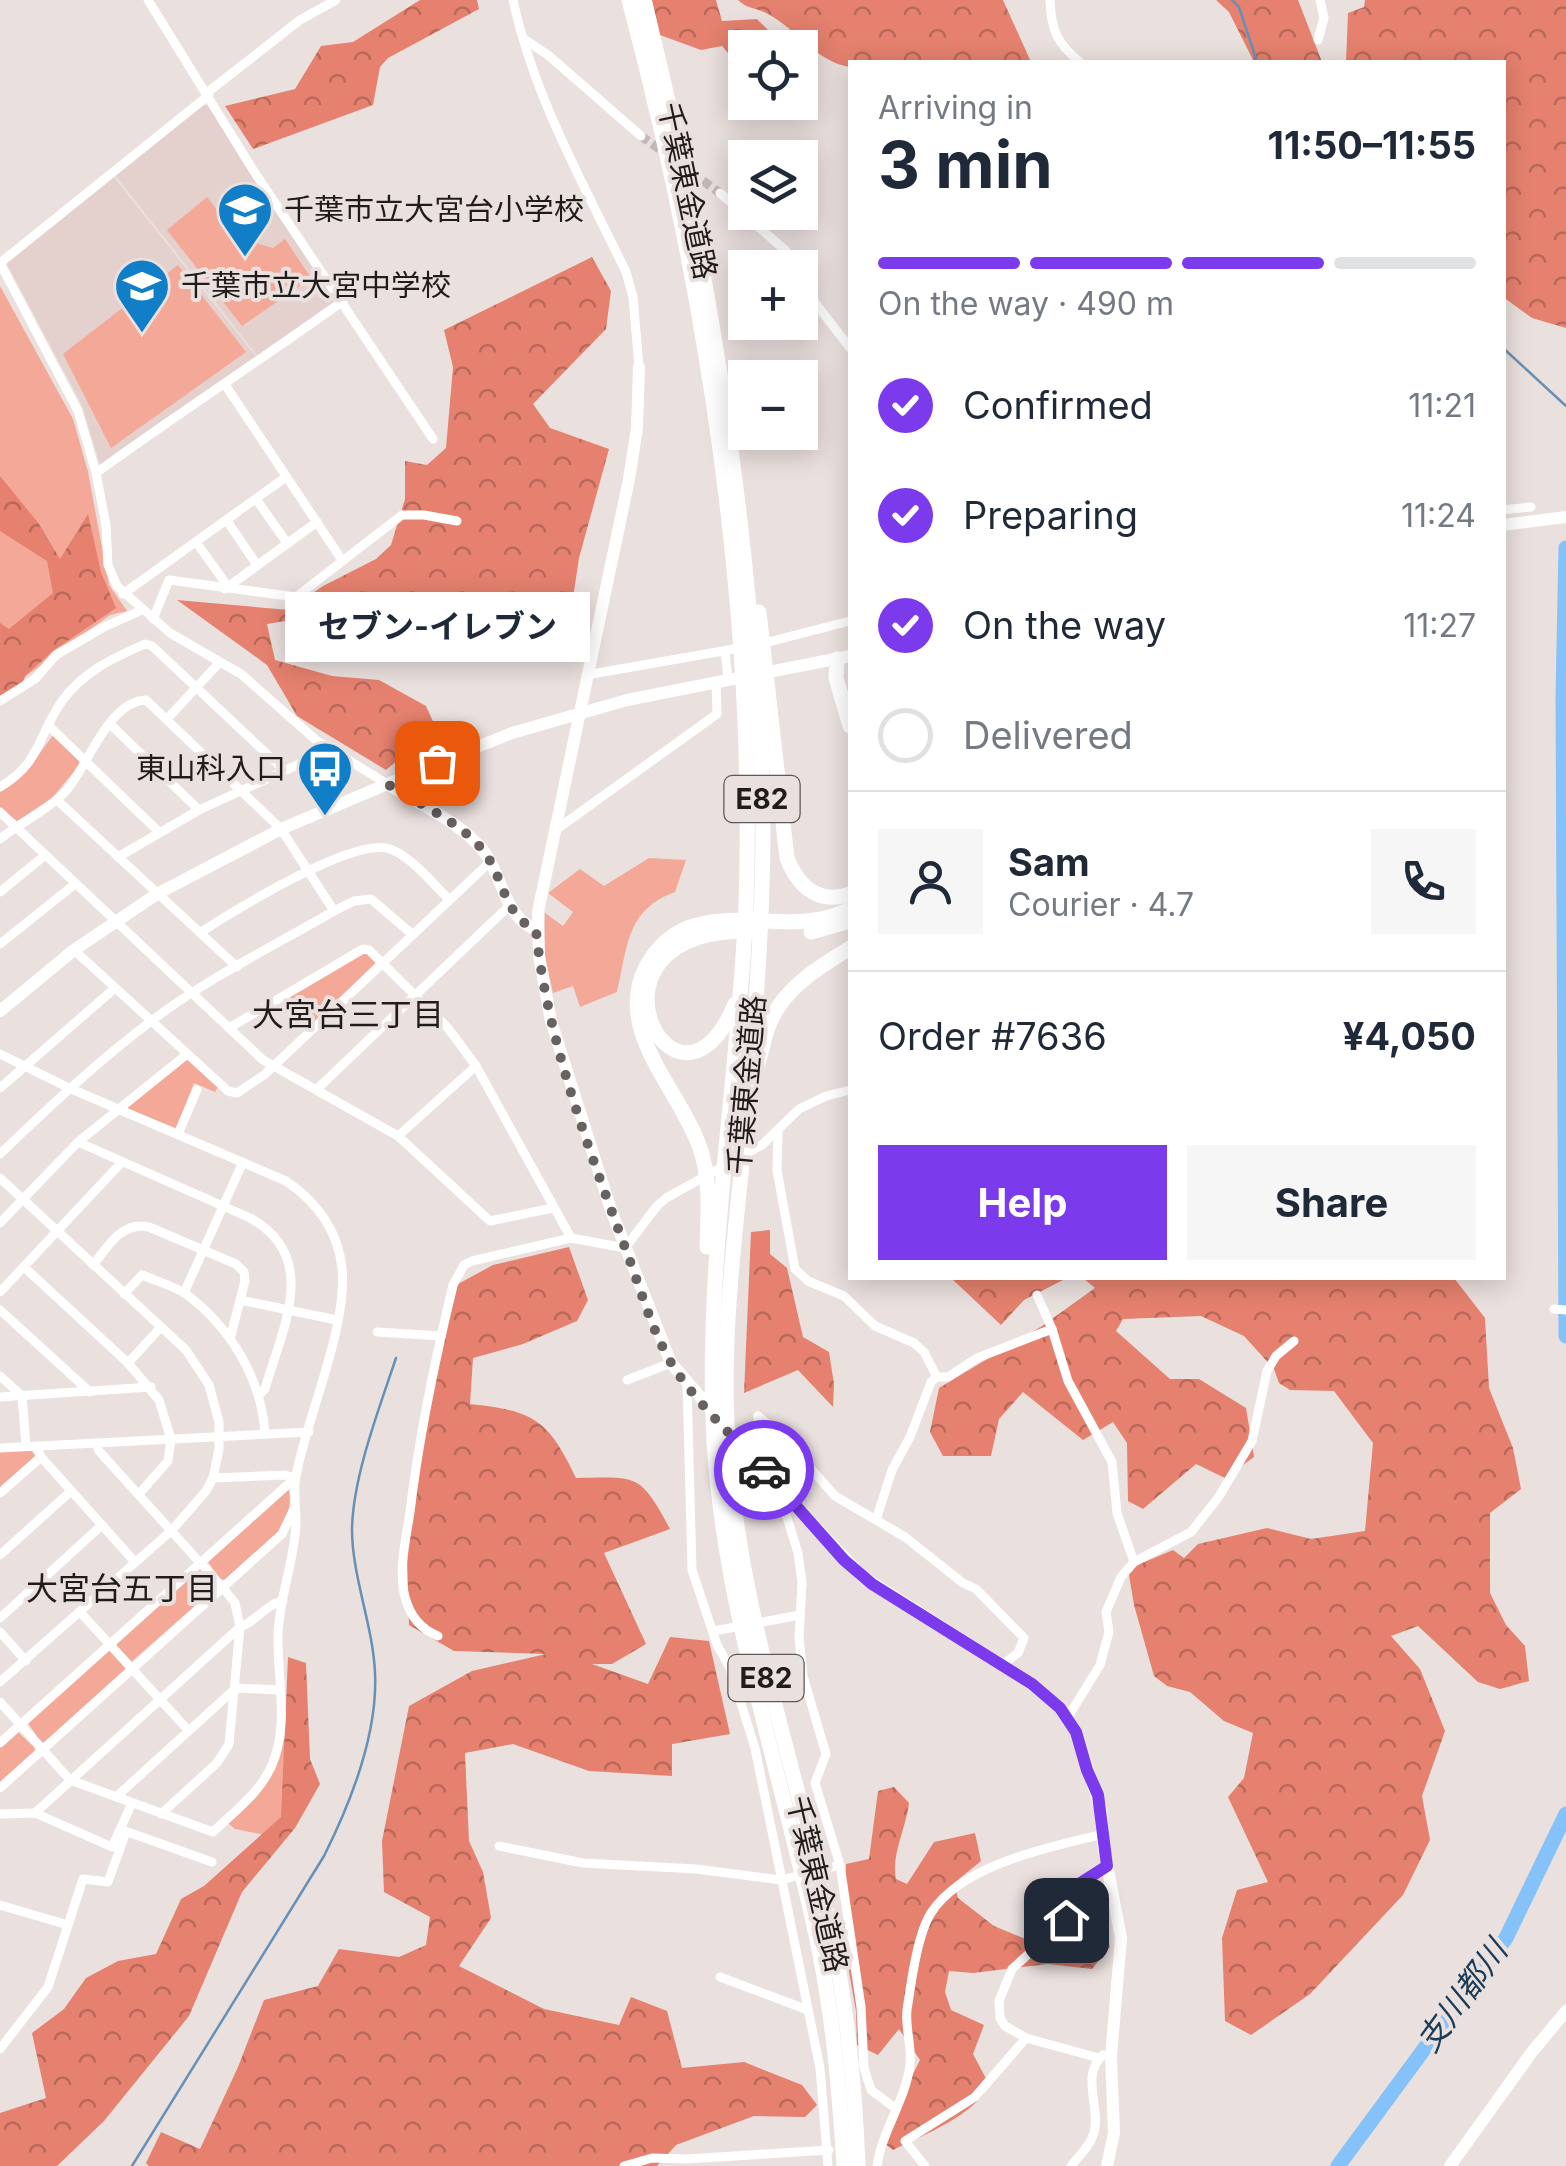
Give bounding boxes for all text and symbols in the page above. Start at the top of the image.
map controls [728,30,818,450]
button: locate [728,30,818,120]
text: Arriving in [878,88,1033,127]
street label: 千葉東金道路 [652,99,724,283]
text: 11:50–11:55 [1268,122,1476,168]
text: 3 min [878,125,1053,204]
button: layers [728,140,818,230]
school or university icon: 千葉市立大宮台小学校 [215,180,275,259]
place label: 千葉市立大宮台小学校 [284,191,584,227]
button: + [728,250,818,340]
school or university icon: 千葉市立大宮中学校 [112,256,172,335]
place label: 千葉市立大宮中学校 [181,267,451,303]
text: On the way · 490 m [878,284,1174,323]
button: − [728,360,818,450]
icon: check [878,378,933,433]
text: Confirmed [963,382,1153,428]
text: 11:21 [1408,386,1476,425]
icon: check [878,488,933,543]
text: Preparing [963,492,1138,538]
text: 11:24 [1401,496,1476,535]
callout: セブン-イレブン [284,593,590,663]
icon: check [878,598,933,653]
text: On the way [963,602,1166,648]
text: 11:27 [1403,606,1476,645]
text: セブン-イレブン [318,607,557,646]
text: Delivered [963,712,1133,758]
pin [395,721,480,806]
icon: bag [410,736,465,791]
bus stop icon: 東山科入口 [295,739,355,818]
place label: 東山科入口 [136,750,286,786]
road number: E82 [724,776,800,822]
button: person [878,829,983,934]
button: phone [1371,829,1476,934]
text: Sam [1008,839,1090,885]
text: Courier · 4.7 [1008,885,1194,924]
street label: 千葉東金道路 [720,994,772,1176]
district label: 大宮台三丁目 [252,995,444,1034]
text: Order #7636 [878,1013,1107,1059]
text: ¥4,050 [1343,1013,1476,1059]
button: Help [878,1145,1167,1260]
button: Share [1187,1145,1476,1260]
courier [714,1420,814,1520]
icon: car [737,1443,792,1498]
district label: 大宮台五丁目 [26,1569,218,1608]
road number: E82 [728,1655,804,1701]
street label: 千葉東金道路 [780,1792,856,1976]
pin [1024,1878,1109,1963]
icon: home [1039,1893,1094,1948]
water label: 支川都川 [1408,1930,1517,2059]

